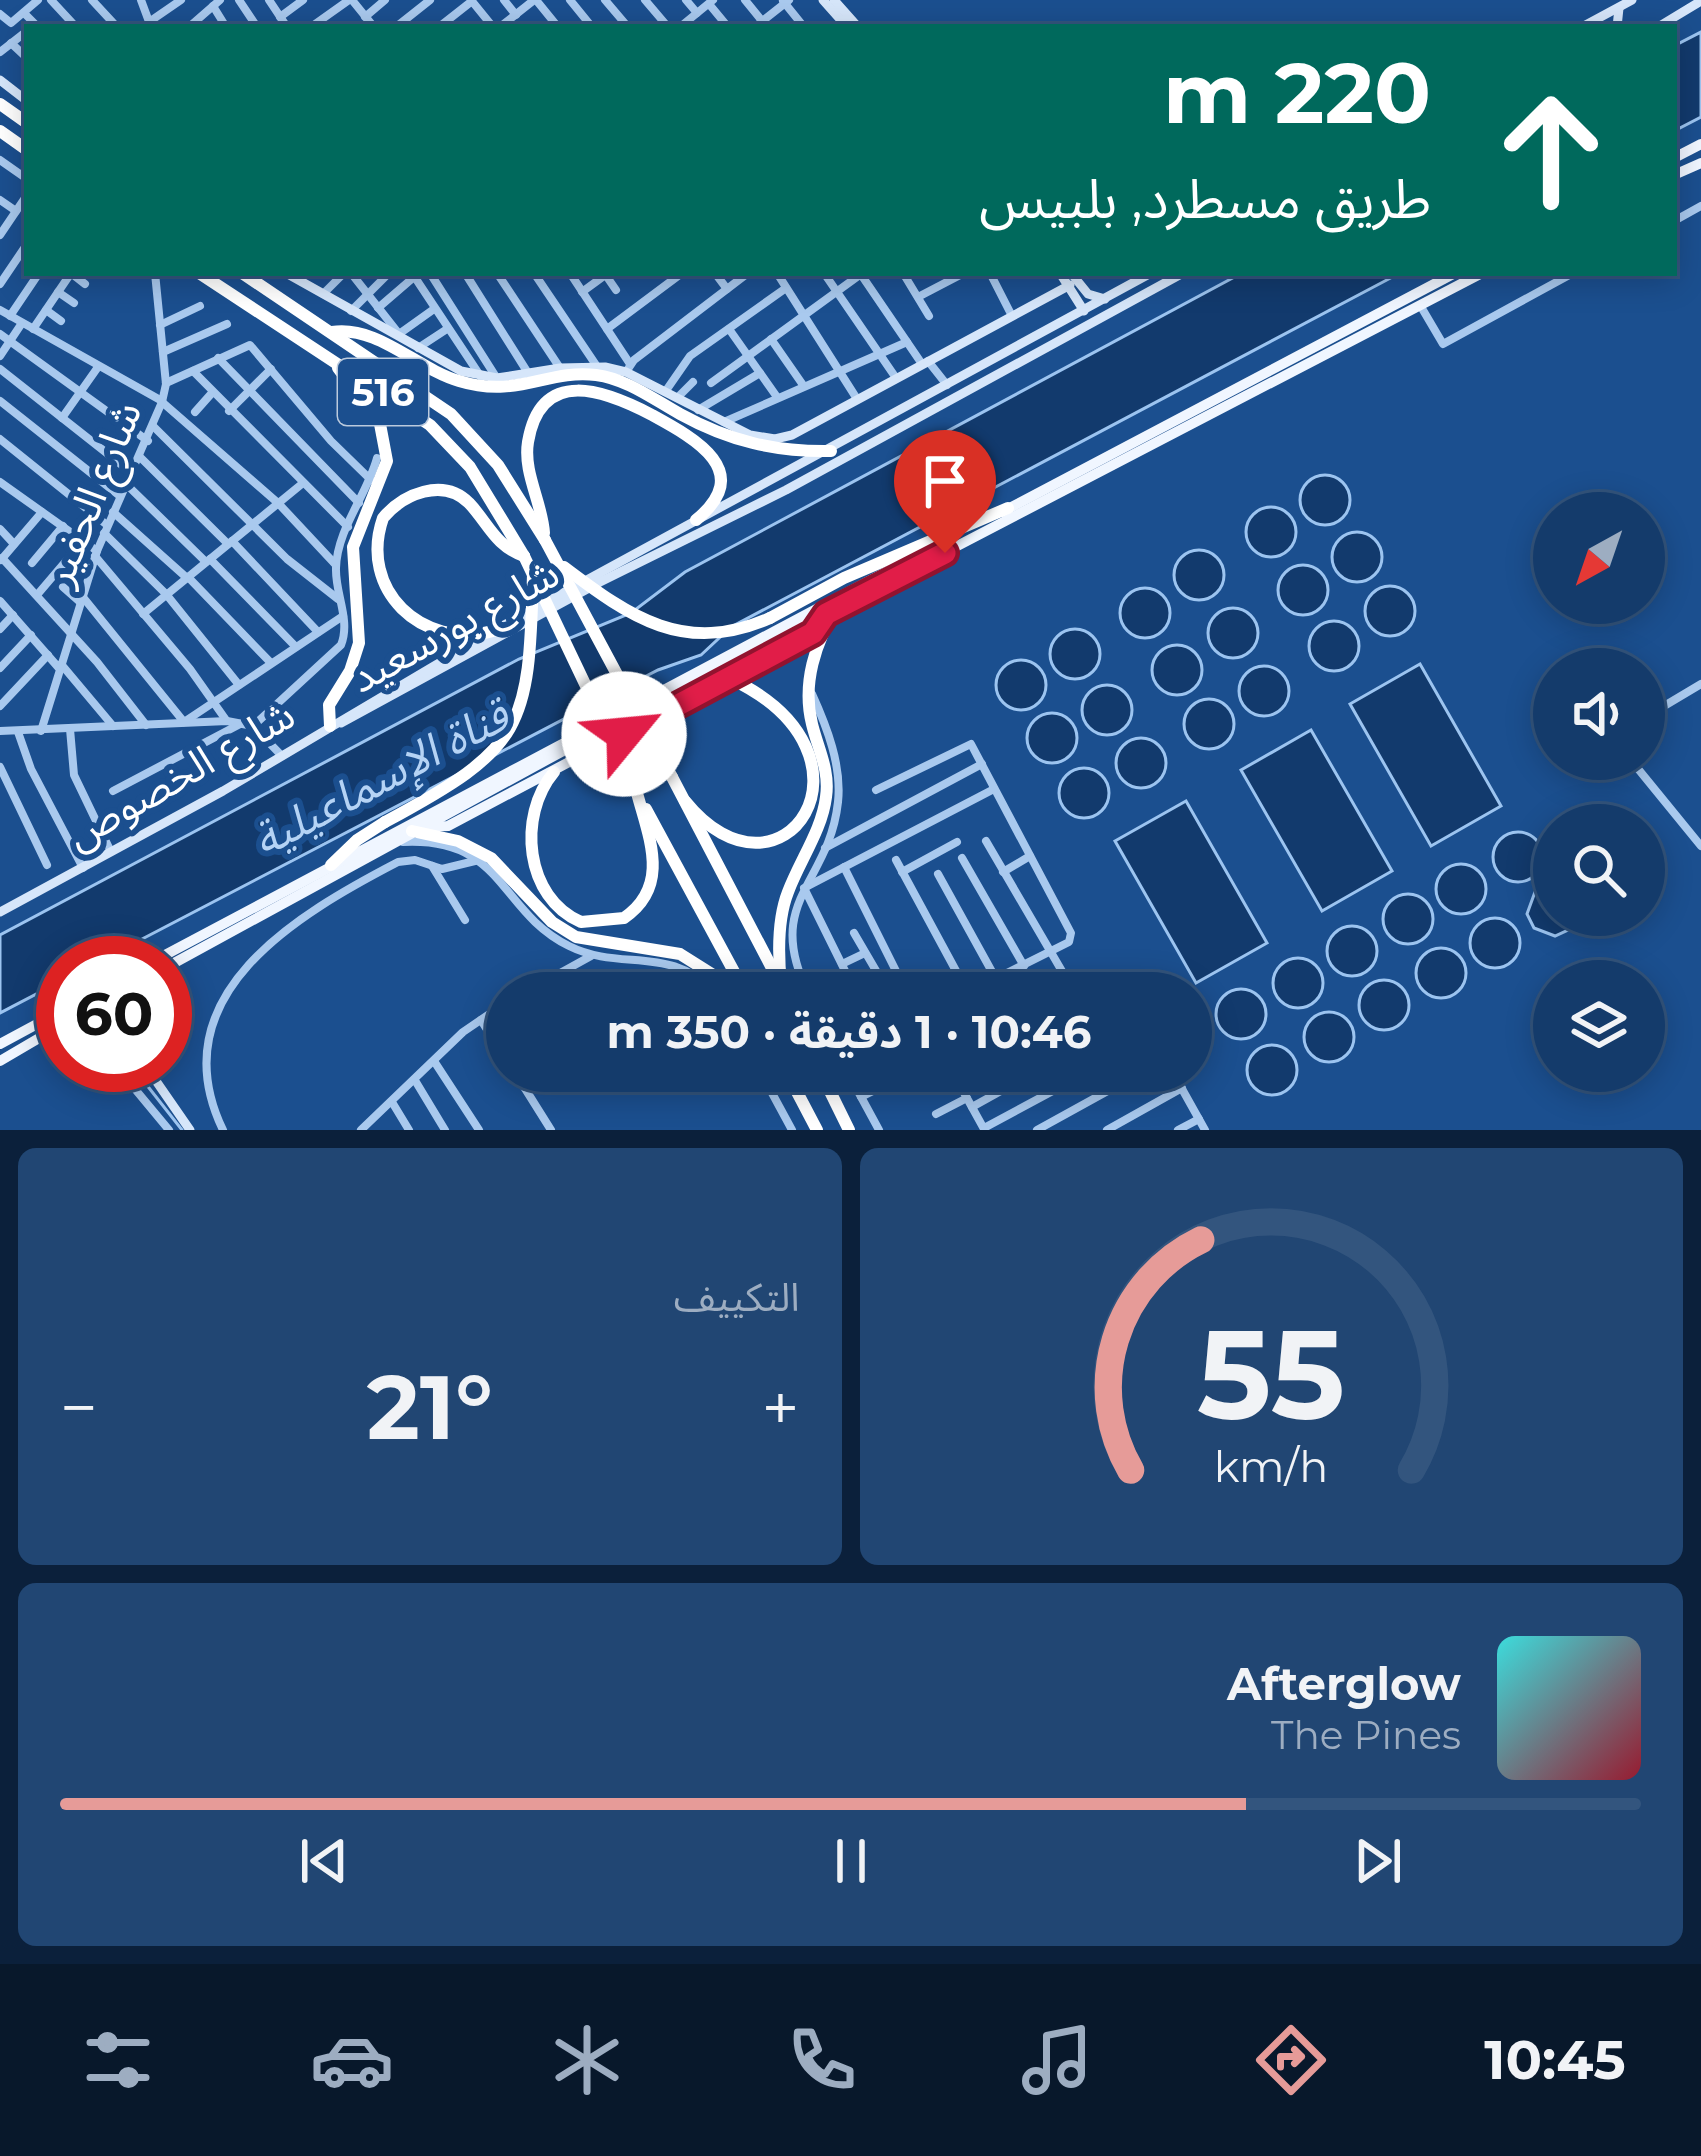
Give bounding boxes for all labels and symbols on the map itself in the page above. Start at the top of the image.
road number: 516 [338,359,428,425]
street label: شارع الحفير [31,393,158,597]
pin [894,430,996,553]
north arrow [1533,492,1665,624]
street label: شارع بورسعيد [340,546,571,709]
position arrow [561,671,687,797]
water label: قناة الإسماعيلية [243,685,521,870]
street label: شارع الخصوص [57,688,306,865]
speed limit sign: 60 [36,936,192,1092]

